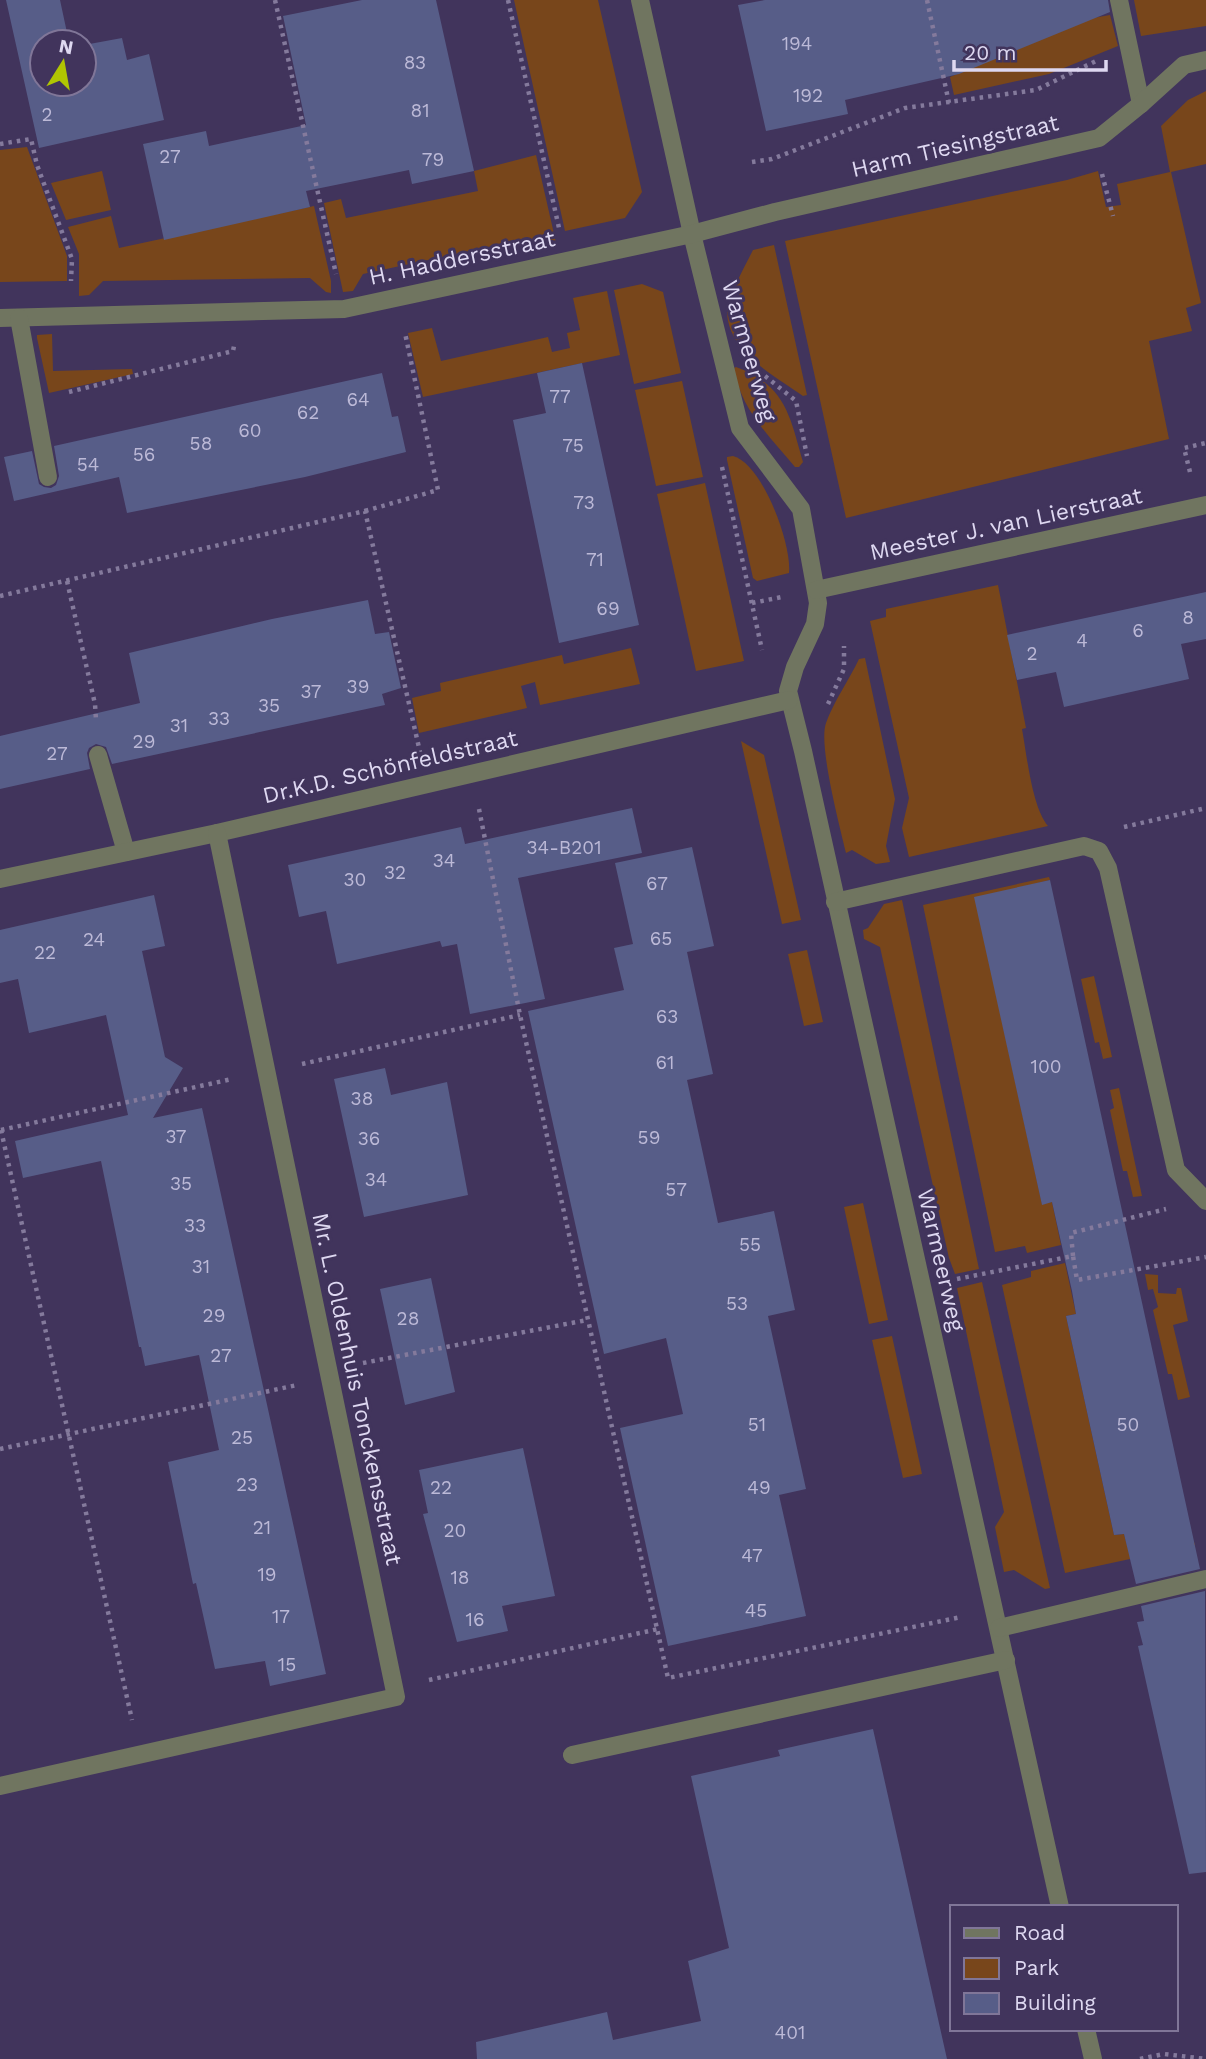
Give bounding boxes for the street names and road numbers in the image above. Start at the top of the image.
street label: Harm Tiesingstraat [849,109,1062,183]
street label: H. Haddersstraat [366,225,558,291]
street label: Warmeerweg [716,277,782,426]
street label: Meester J. van Lierstraat [867,482,1145,566]
street label: Dr.K.D. Schönfeldstraat [260,724,520,809]
street label: Warmeerweg [911,1186,971,1335]
street label: Mr. L. Oldenhuis Tonckensstraat [306,1210,408,1568]

